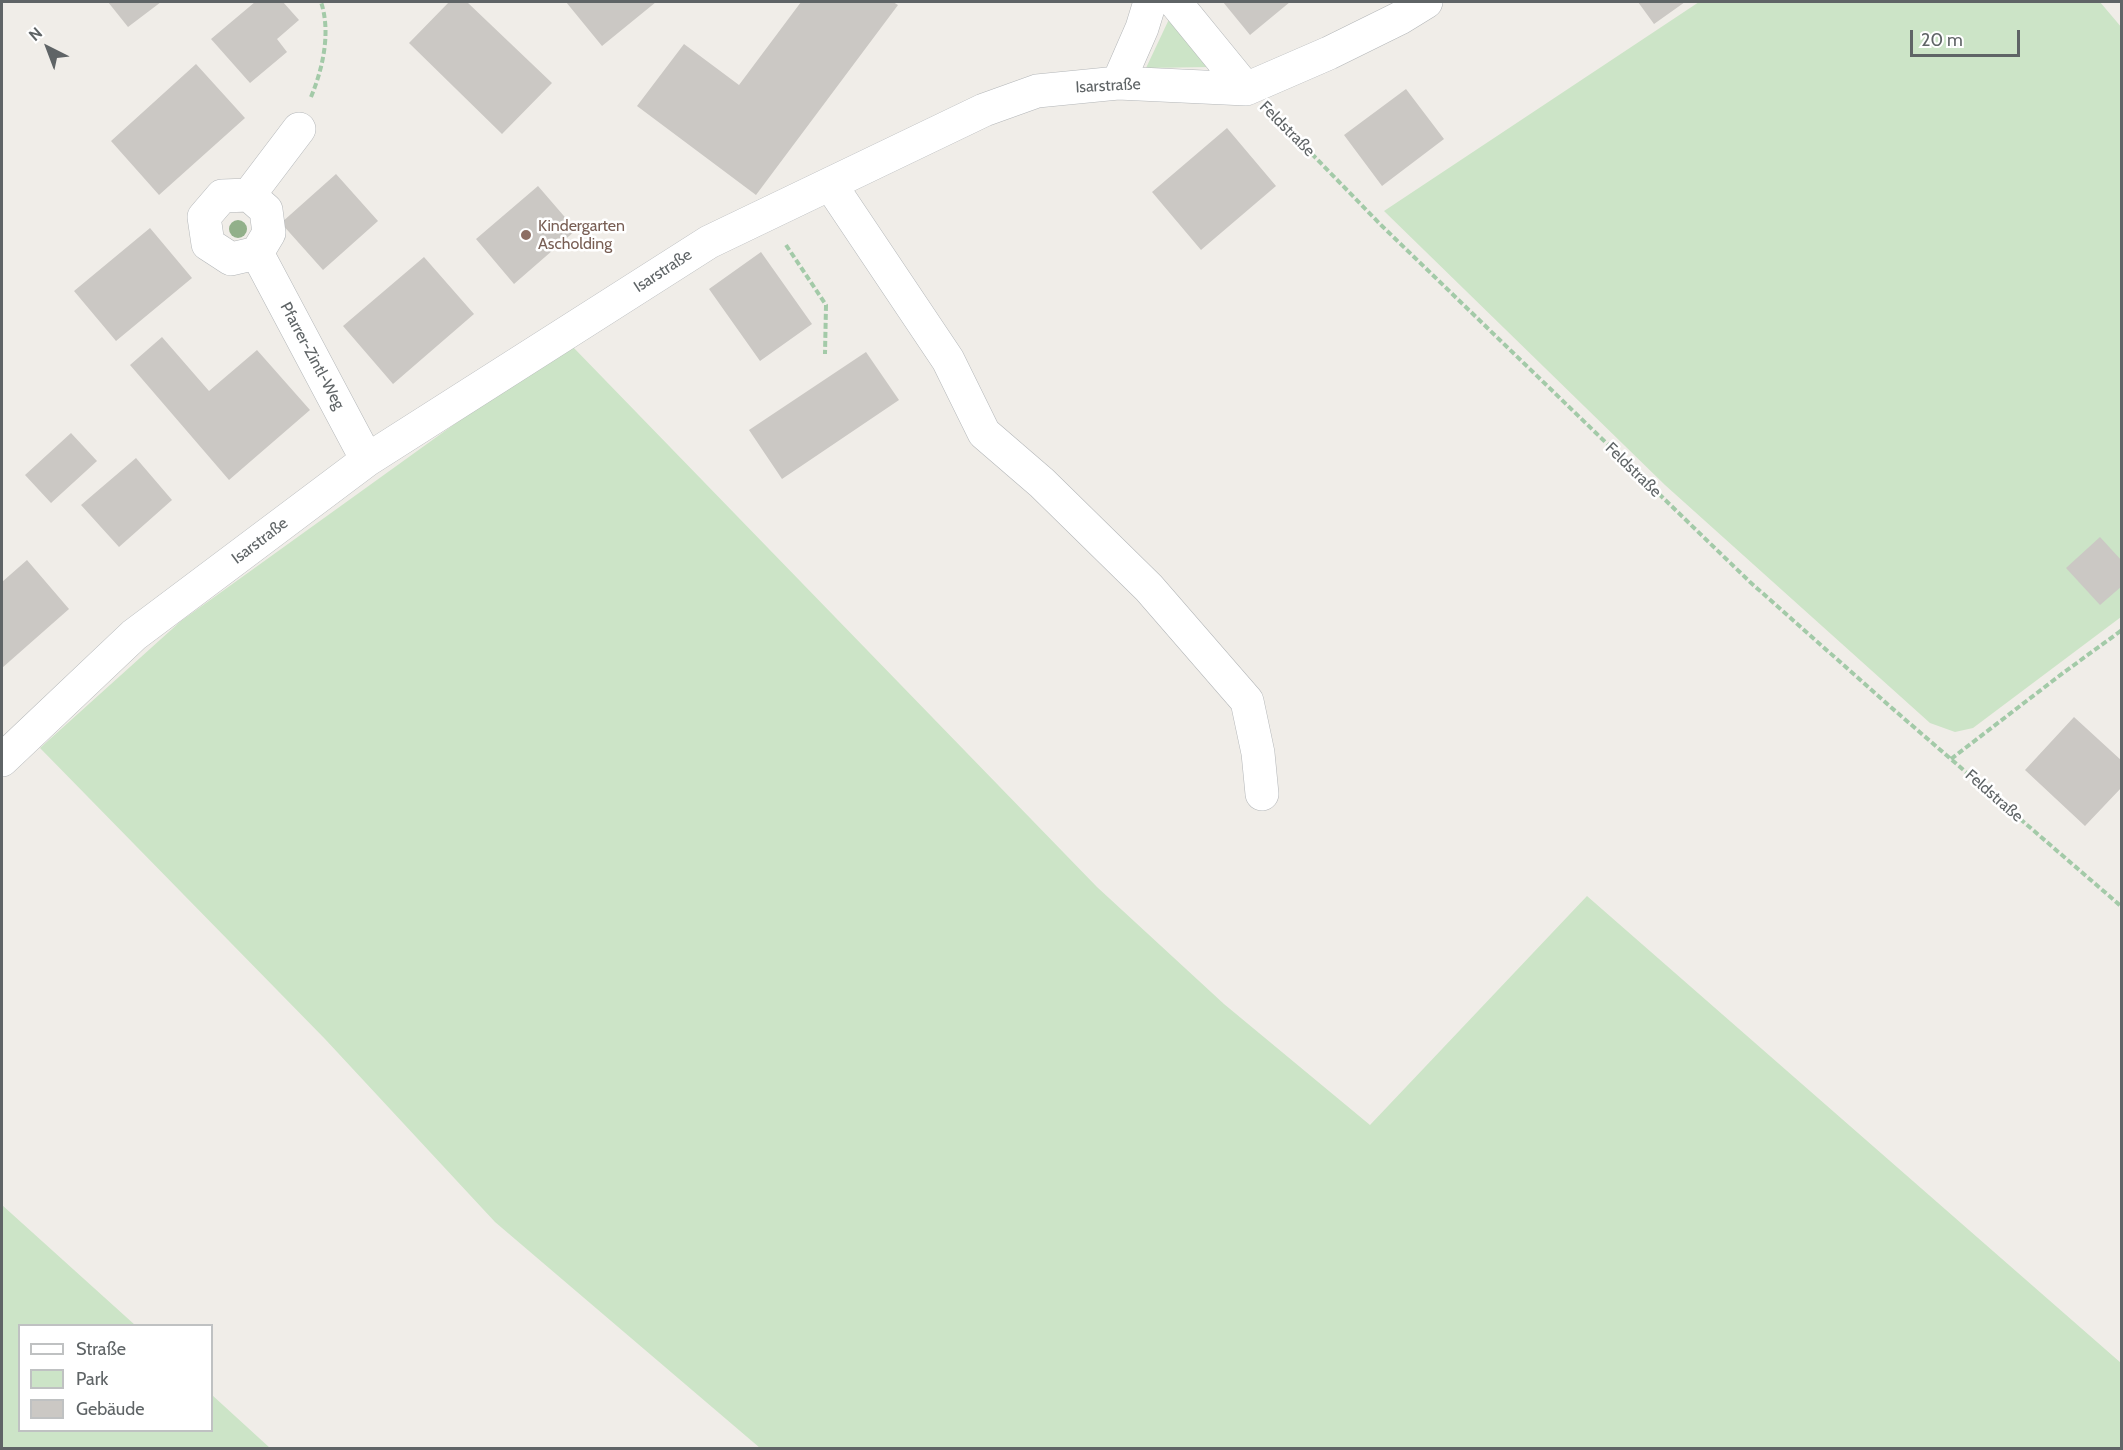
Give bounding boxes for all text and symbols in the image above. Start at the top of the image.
north arrow [18,18,78,78]
scale bar [1913,18,2022,56]
text: N [25,23,46,45]
text: 20 m [1921,29,1963,51]
street label: Isarstraße [1075,75,1141,97]
street label: Feldstraße [1255,97,1319,161]
place label: Kindergarten Ascholding [538,216,625,254]
marker: Kindergarten Ascholding [519,228,533,242]
street label: Isarstraße [630,245,696,297]
street label: Pfarrer-Zintl-Weg [276,299,348,413]
street label: Feldstraße [1601,439,1665,501]
street label: Isarstraße [228,514,292,568]
street label: Feldstraße [1961,766,2027,826]
legend [18,1324,213,1432]
text: Straße [76,1338,126,1360]
text: Park [76,1368,108,1390]
text: Gebäude [76,1398,145,1420]

